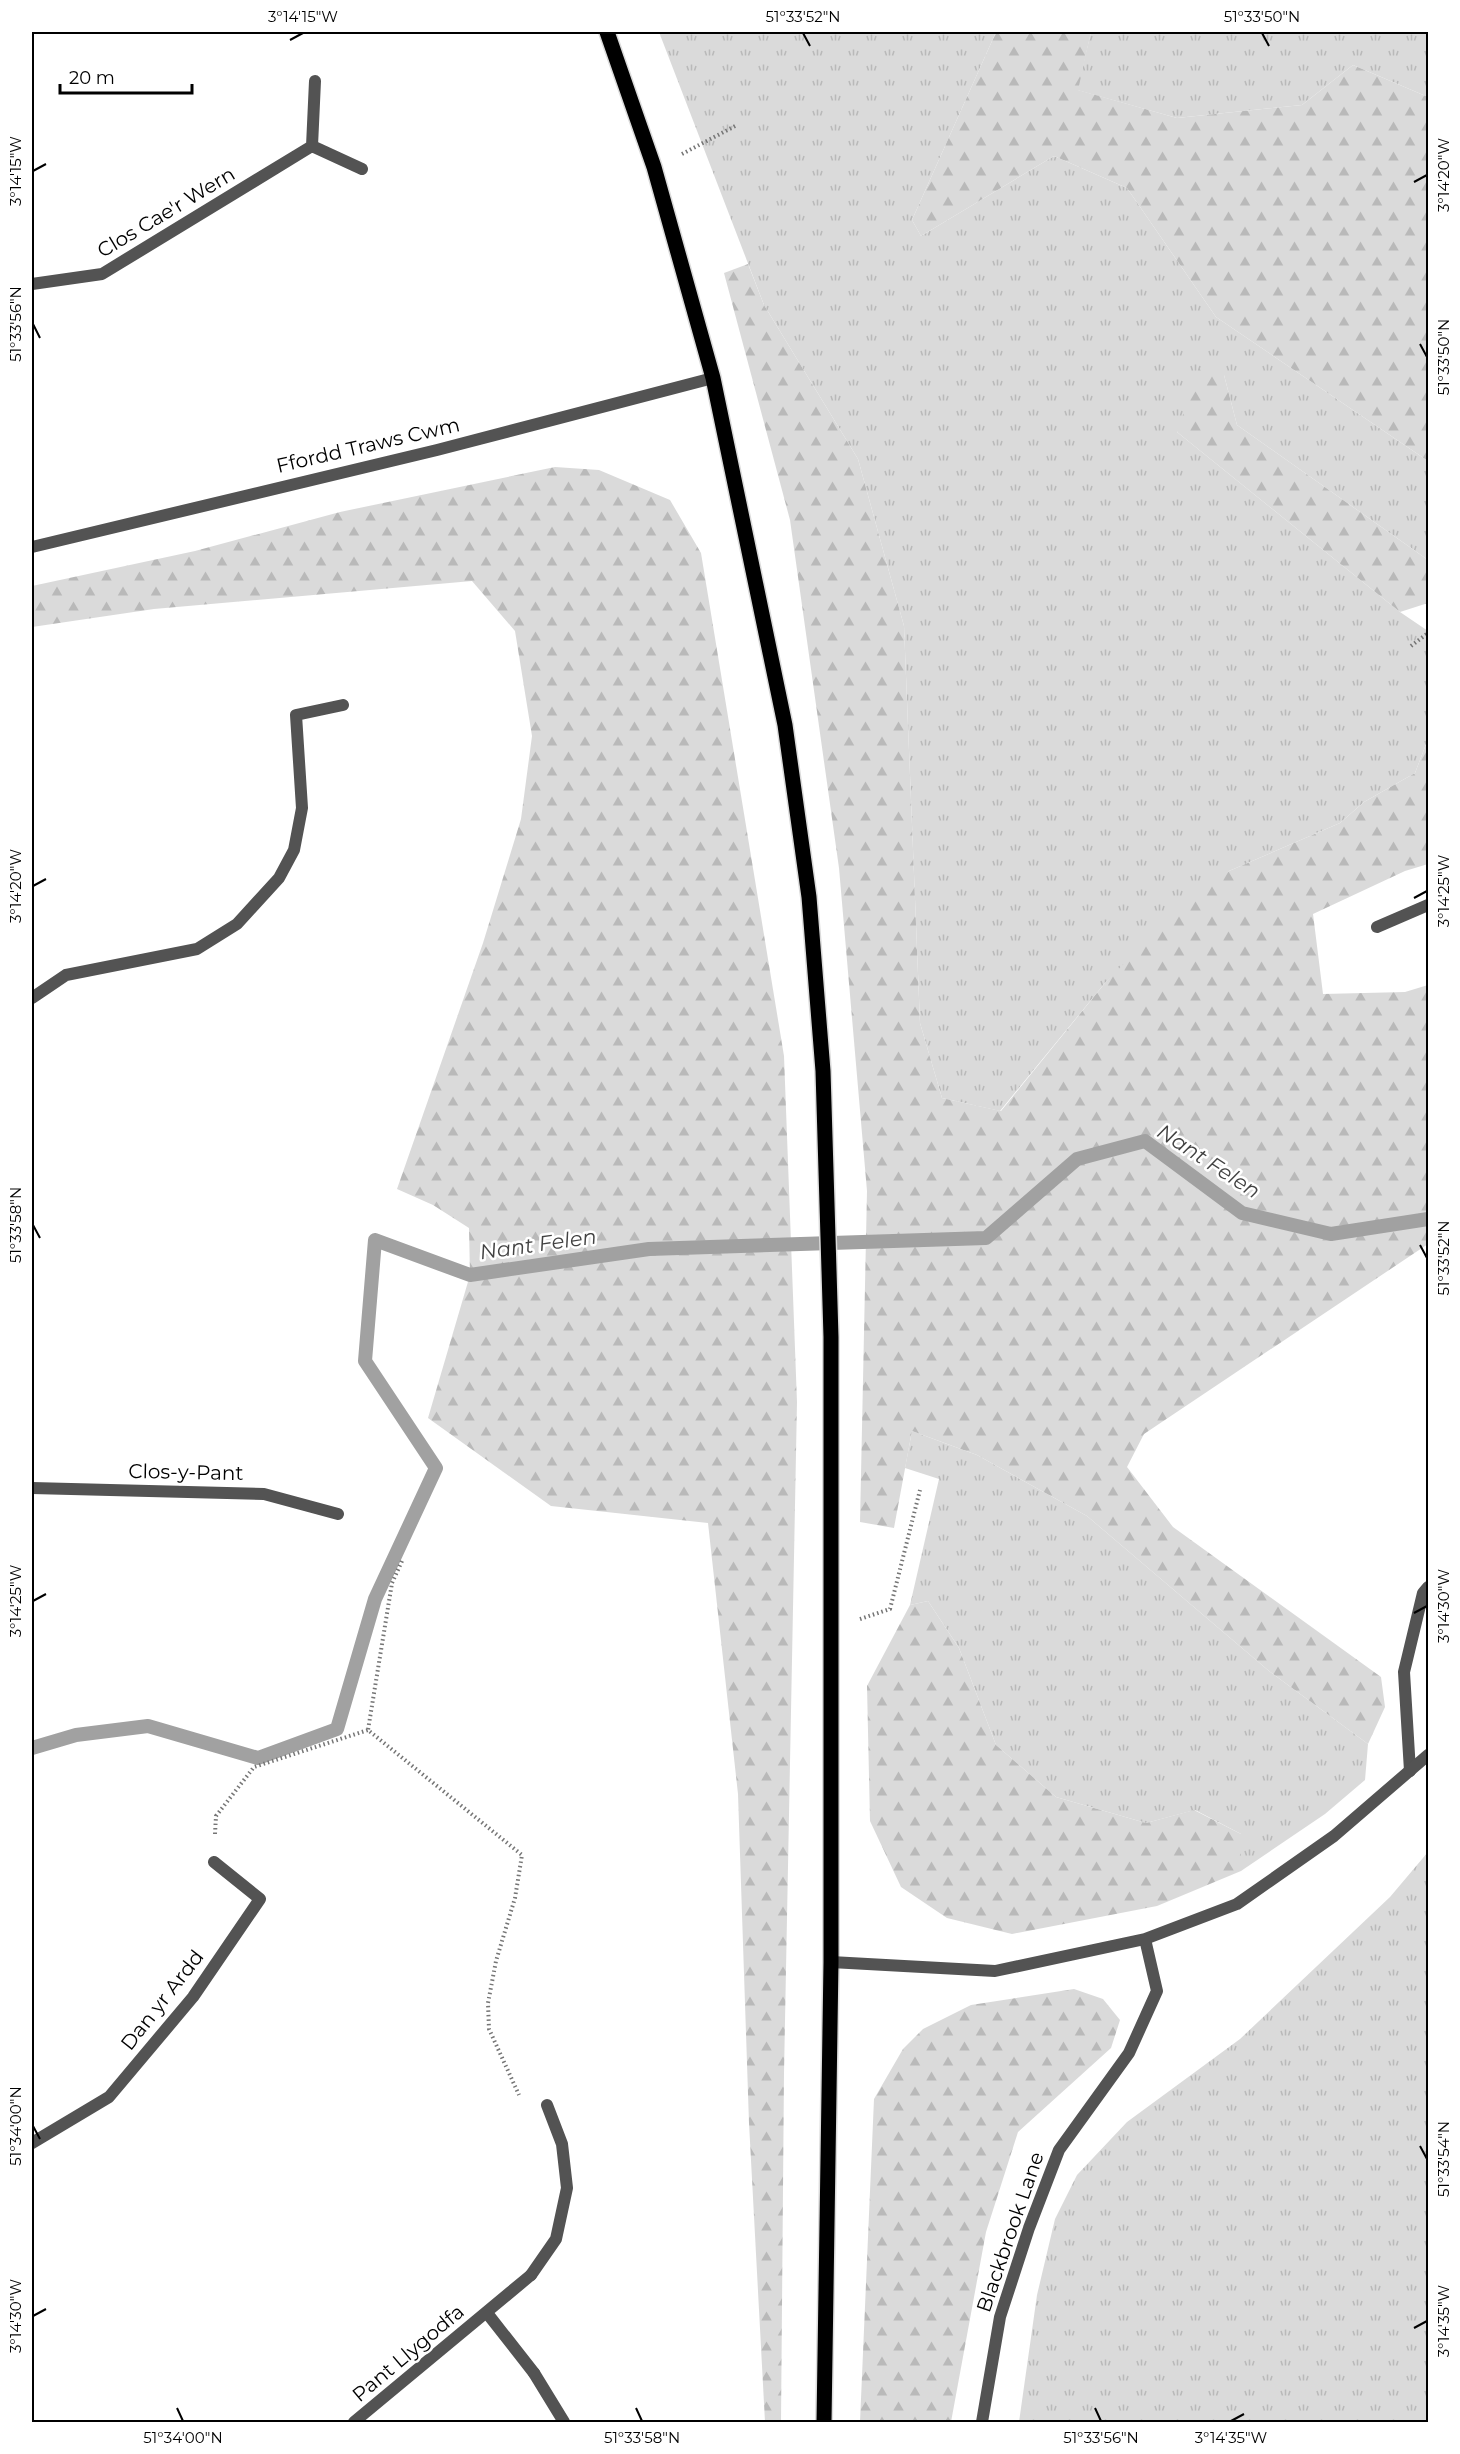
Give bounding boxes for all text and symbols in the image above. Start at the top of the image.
text: 3°14'15"W [268,7,338,26]
text: 51°33'52"N [766,7,841,26]
text: 51°33'50"N [1224,7,1300,26]
scale bar [60,57,192,95]
text: 20 m [69,67,115,89]
text: 3°14'15"W [6,136,25,206]
text: 3°14'20"W [1434,138,1453,212]
street label: Clos Cae'r Wern [93,161,239,263]
text: 51°33'56"N [6,286,25,362]
text: 51°33'50"N [1434,319,1453,395]
street label: Ffordd Traws Cwm [274,412,462,478]
text: 3°14'20"W [6,849,25,923]
text: 3°14'25"W [1434,854,1453,927]
water label: Nant Felen [1153,1118,1265,1204]
text: 51°33'58"N [6,1187,25,1263]
text: 51°33'52"N [1434,1221,1453,1296]
water label: Nant Felen [478,1223,598,1265]
street label: Clos-y-Pant [128,1459,244,1485]
text: 3°14'25"W [6,1564,25,1637]
text: 3°14'30"W [1434,1569,1453,1643]
street label: Dan yr Ardd [115,1945,209,2055]
text: 51°34'00"N [6,2086,25,2166]
text: 51°33'54"N [1434,2121,1453,2197]
street label: Blackbrook Lane [971,2149,1049,2315]
text: 3°14'30"W [6,2279,25,2353]
text: 3°14'35"W [1434,2284,1453,2357]
street label: Pant Llygodfa [347,2299,469,2407]
text: 51°34'00"N [143,2428,223,2447]
text: 51°33'58"N [604,2428,680,2447]
text: 51°33'56"N [1063,2428,1139,2447]
text: 3°14'35"W [1195,2428,1268,2447]

